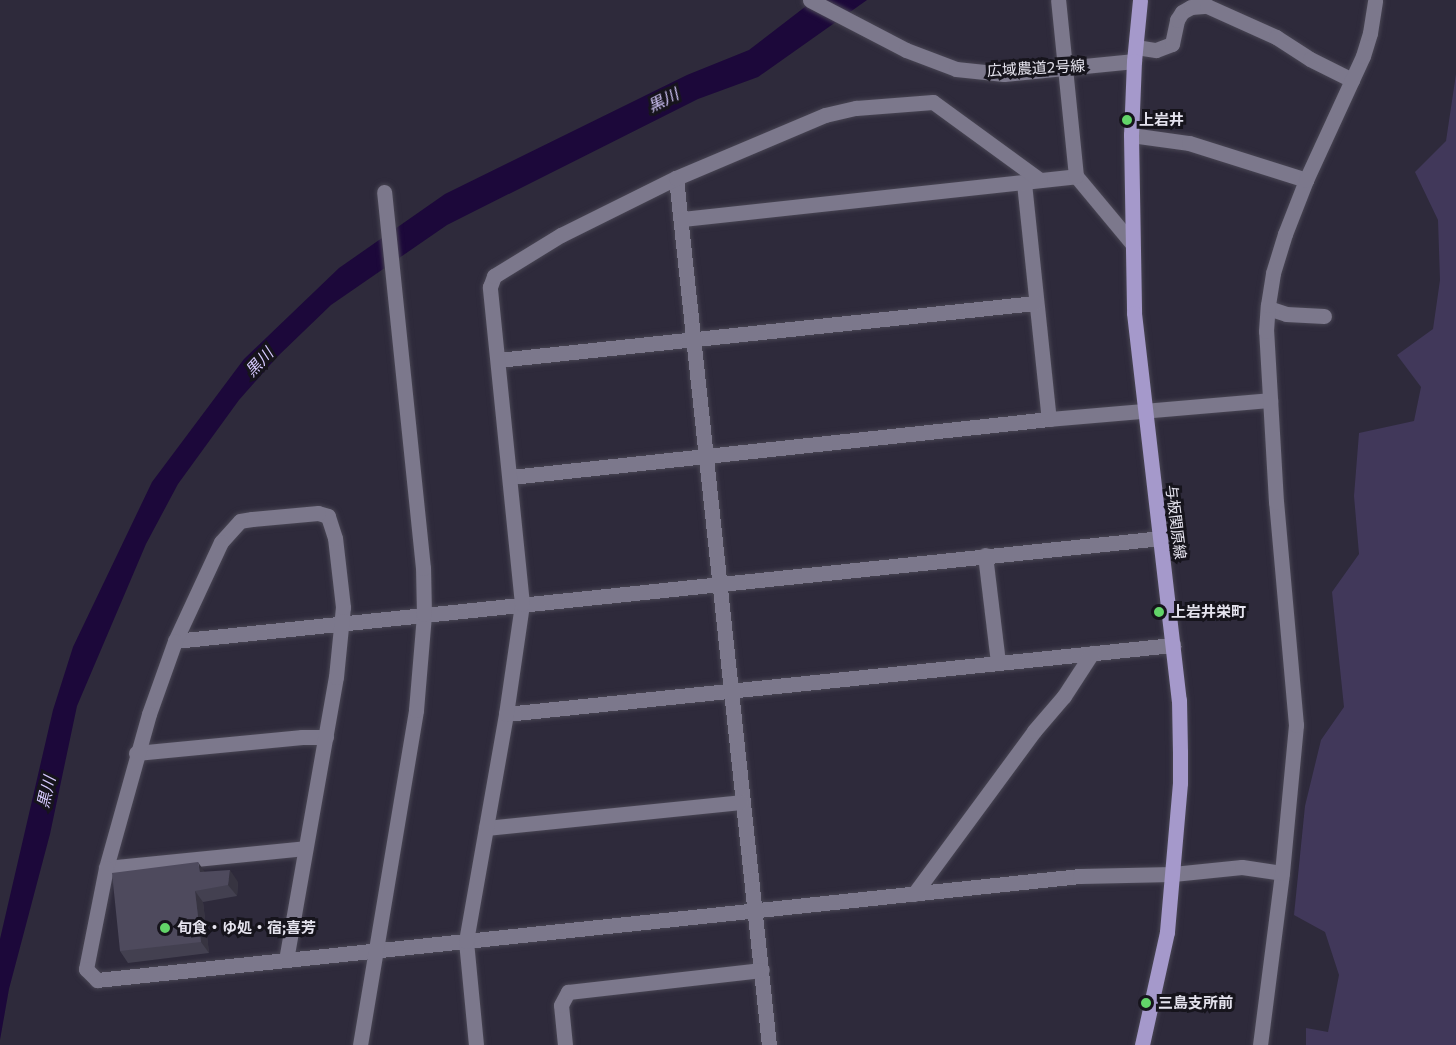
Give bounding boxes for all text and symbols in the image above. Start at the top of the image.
street label: 広域農道2号線 [986,56,1086,80]
water label: 黒川 [644,84,682,116]
place label: 上岩井 [1139,111,1184,129]
marker: 上岩井 [1120,113,1134,127]
water label: 黒川 [241,344,277,380]
street label: 与板関原線 [1162,484,1190,560]
place label: 上岩井栄町 [1171,603,1246,621]
marker: 上岩井栄町 [1152,605,1166,619]
water label: 黒川 [33,774,59,810]
place label: 旬食・ゆ処・宿;喜芳 [177,919,316,937]
marker: 旬食・ゆ処・宿;喜芳 [158,921,172,935]
place label: 三島支所前 [1158,994,1233,1012]
marker: 三島支所前 [1139,996,1153,1010]

